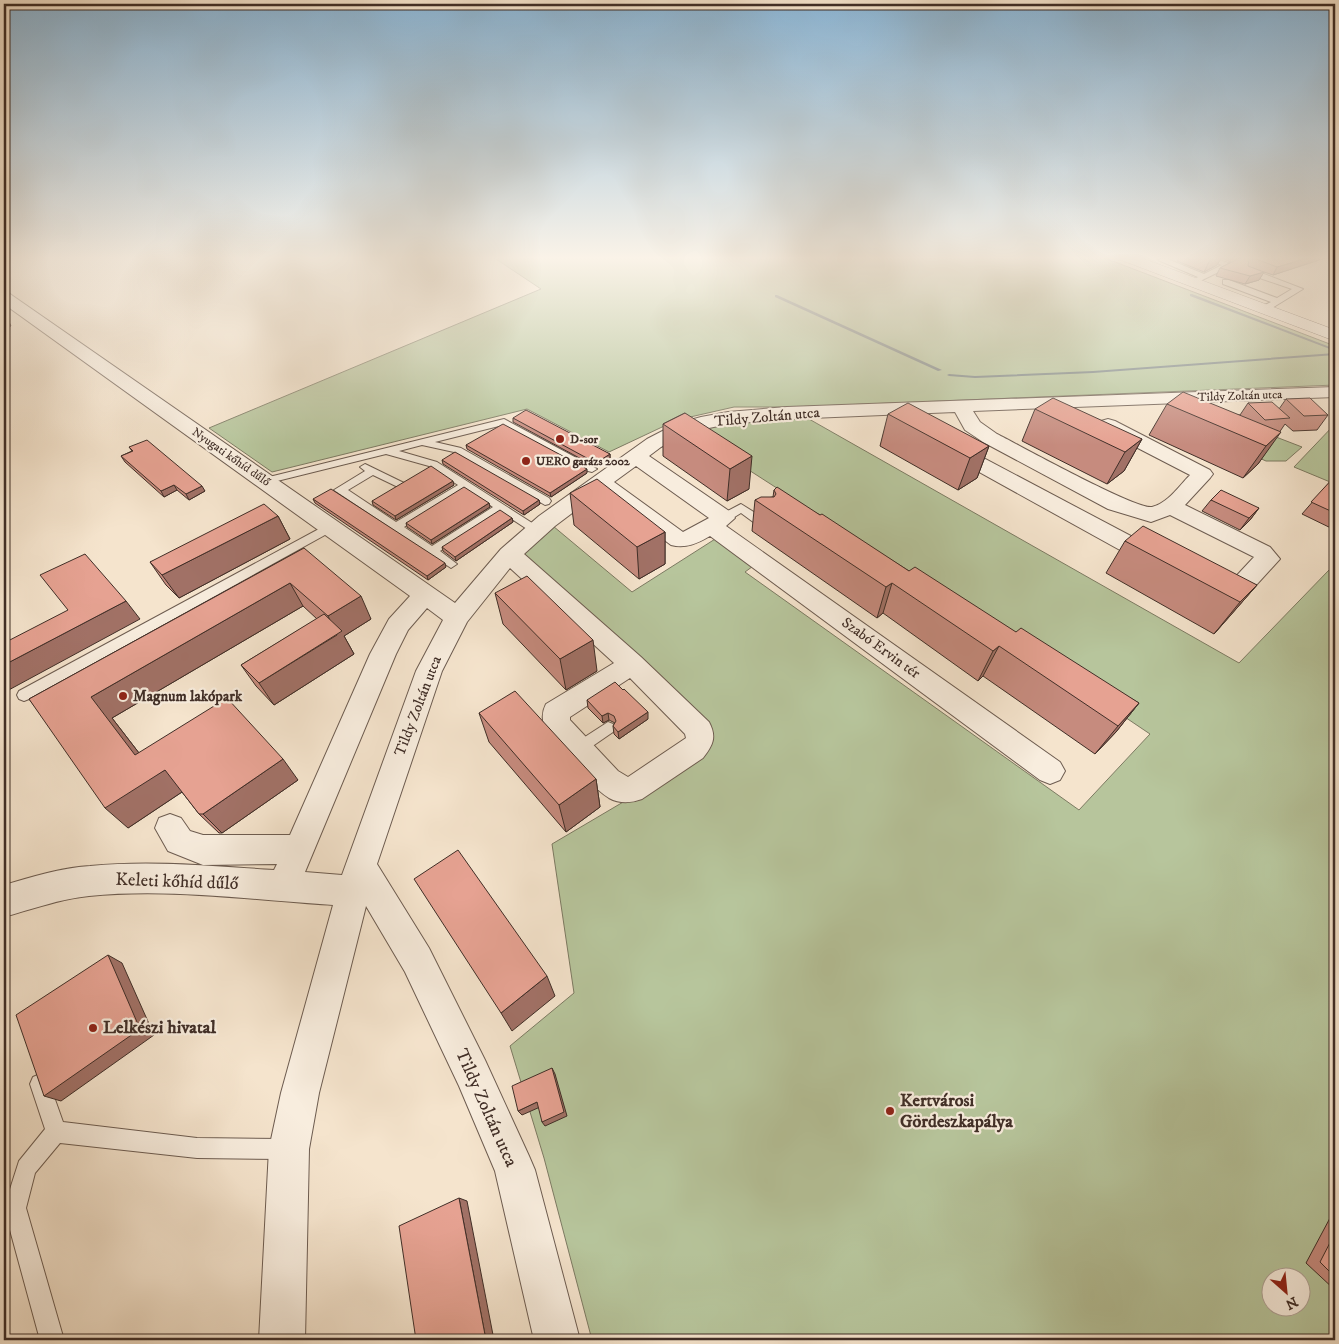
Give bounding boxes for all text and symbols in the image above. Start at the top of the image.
street label: Tildy Zoltán utca [1197,387,1283,405]
street label: Tildy Zoltán utca [713,403,821,431]
street label: Nyugati kőhíd dűlő [189,424,273,490]
place label: D-sor [570,432,599,447]
marker: D-sor [554,433,566,445]
place label: UERO garázs 2002 [536,454,631,469]
marker: UERO garázs 2002 [520,455,532,467]
street label: Szabó Ervin tér [838,613,924,683]
street label: Tildy Zoltán utca [390,653,446,759]
place label: Magnum lakópark [133,687,243,706]
marker: Magnum lakópark [117,690,129,702]
street label: Keleti kőhíd dűlő [115,869,239,895]
place label: Lelkészi hivatal [103,1017,216,1039]
marker: Lelkészi hivatal [87,1022,99,1034]
street label: Tildy Zoltán utca [450,1046,522,1171]
place label: Kertvárosi Gördeszkapálya [900,1090,1013,1133]
marker: Kertvárosi Gördeszkapálya [884,1105,896,1117]
north arrow [1262,1266,1312,1316]
text: N [1282,1292,1301,1314]

